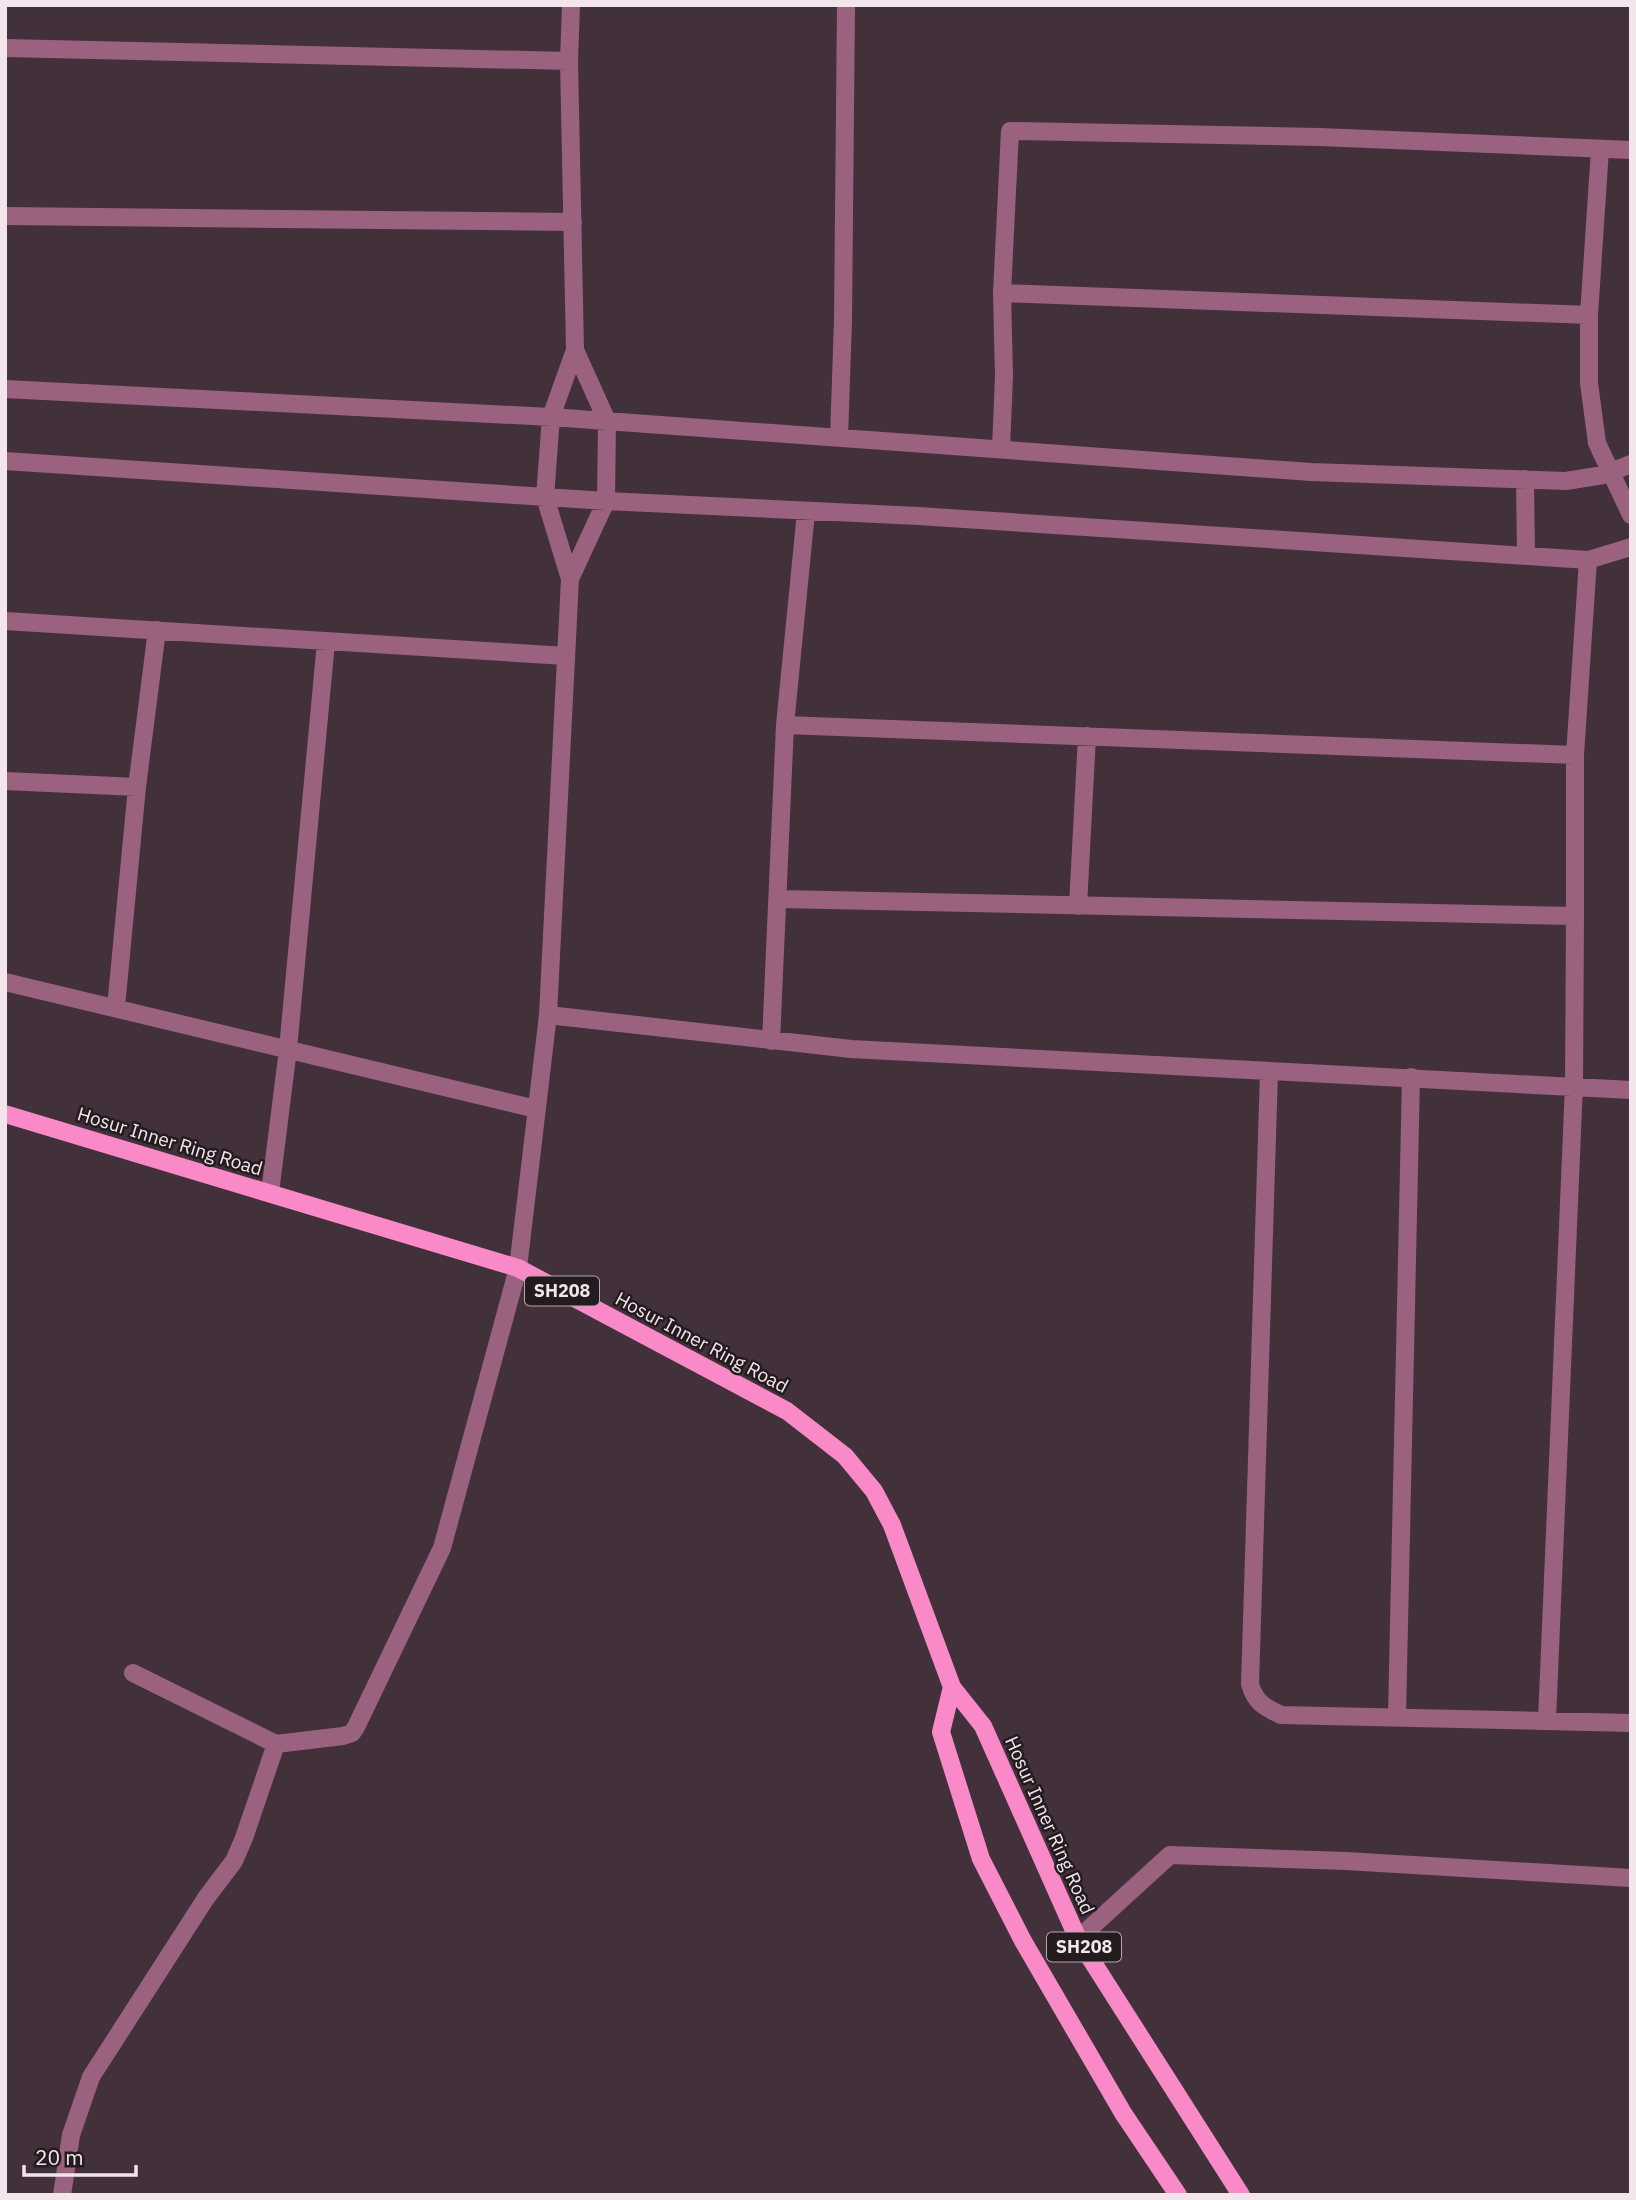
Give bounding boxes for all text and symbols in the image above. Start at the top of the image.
street label: Hosur Inner Ring Road [74,1101,266,1181]
road number: SH208 [525,1276,599,1306]
street label: Hosur Inner Ring Road [611,1286,793,1398]
street label: Hosur Inner Ring Road [1000,1732,1100,1918]
road number: SH208 [1047,1933,1121,1962]
scale bar [24,2134,136,2178]
text: 20 m [35,2143,84,2171]

